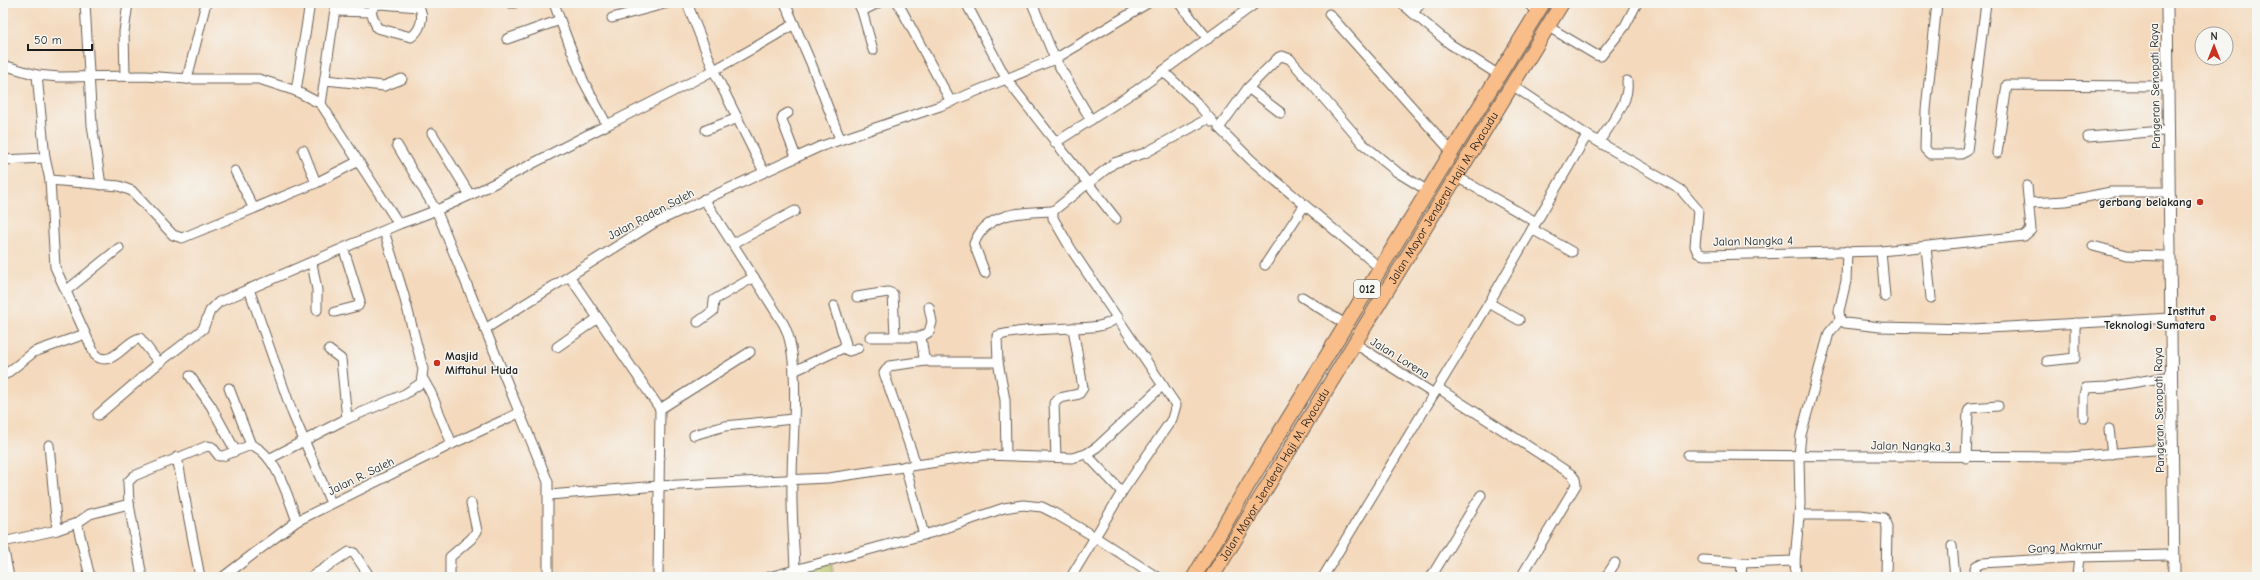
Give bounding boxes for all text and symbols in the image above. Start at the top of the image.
street label: Pangeran Senopati Raya [2147,23,2163,149]
scale bar [28,26,92,52]
north arrow [2194,26,2234,66]
text: N [2210,30,2218,43]
text: 50 m [34,33,62,47]
street label: Jalan Mayor Jenderal Haji M. Ryacudu [1385,109,1501,287]
street label: Jalan Raden Saleh [606,185,696,243]
place label: gerbang belakang [2099,195,2192,209]
marker: gerbang belakang [2195,197,2205,207]
street label: Jalan Nangka 4 [1713,233,1793,249]
road number: 012 [1354,280,1380,298]
place label: Institut Teknologi Sumatera [2104,304,2206,332]
marker: Institut Teknologi Sumatera [2208,313,2218,323]
street label: Jalan Lorena [1368,334,1432,382]
street label: Pangeran Senopati Raya [2151,347,2167,473]
place label: Masjid Miftahul Huda [445,349,518,377]
marker: Masjid Miftahul Huda [432,358,442,368]
street label: Jalan Mayor Jenderal Haji M. Ryacudu [1217,386,1332,563]
street label: Jalan Nangka 3 [1871,438,1951,454]
street label: Jalan R. Saleh [326,454,396,498]
street label: Gang Makmur [2027,538,2103,556]

